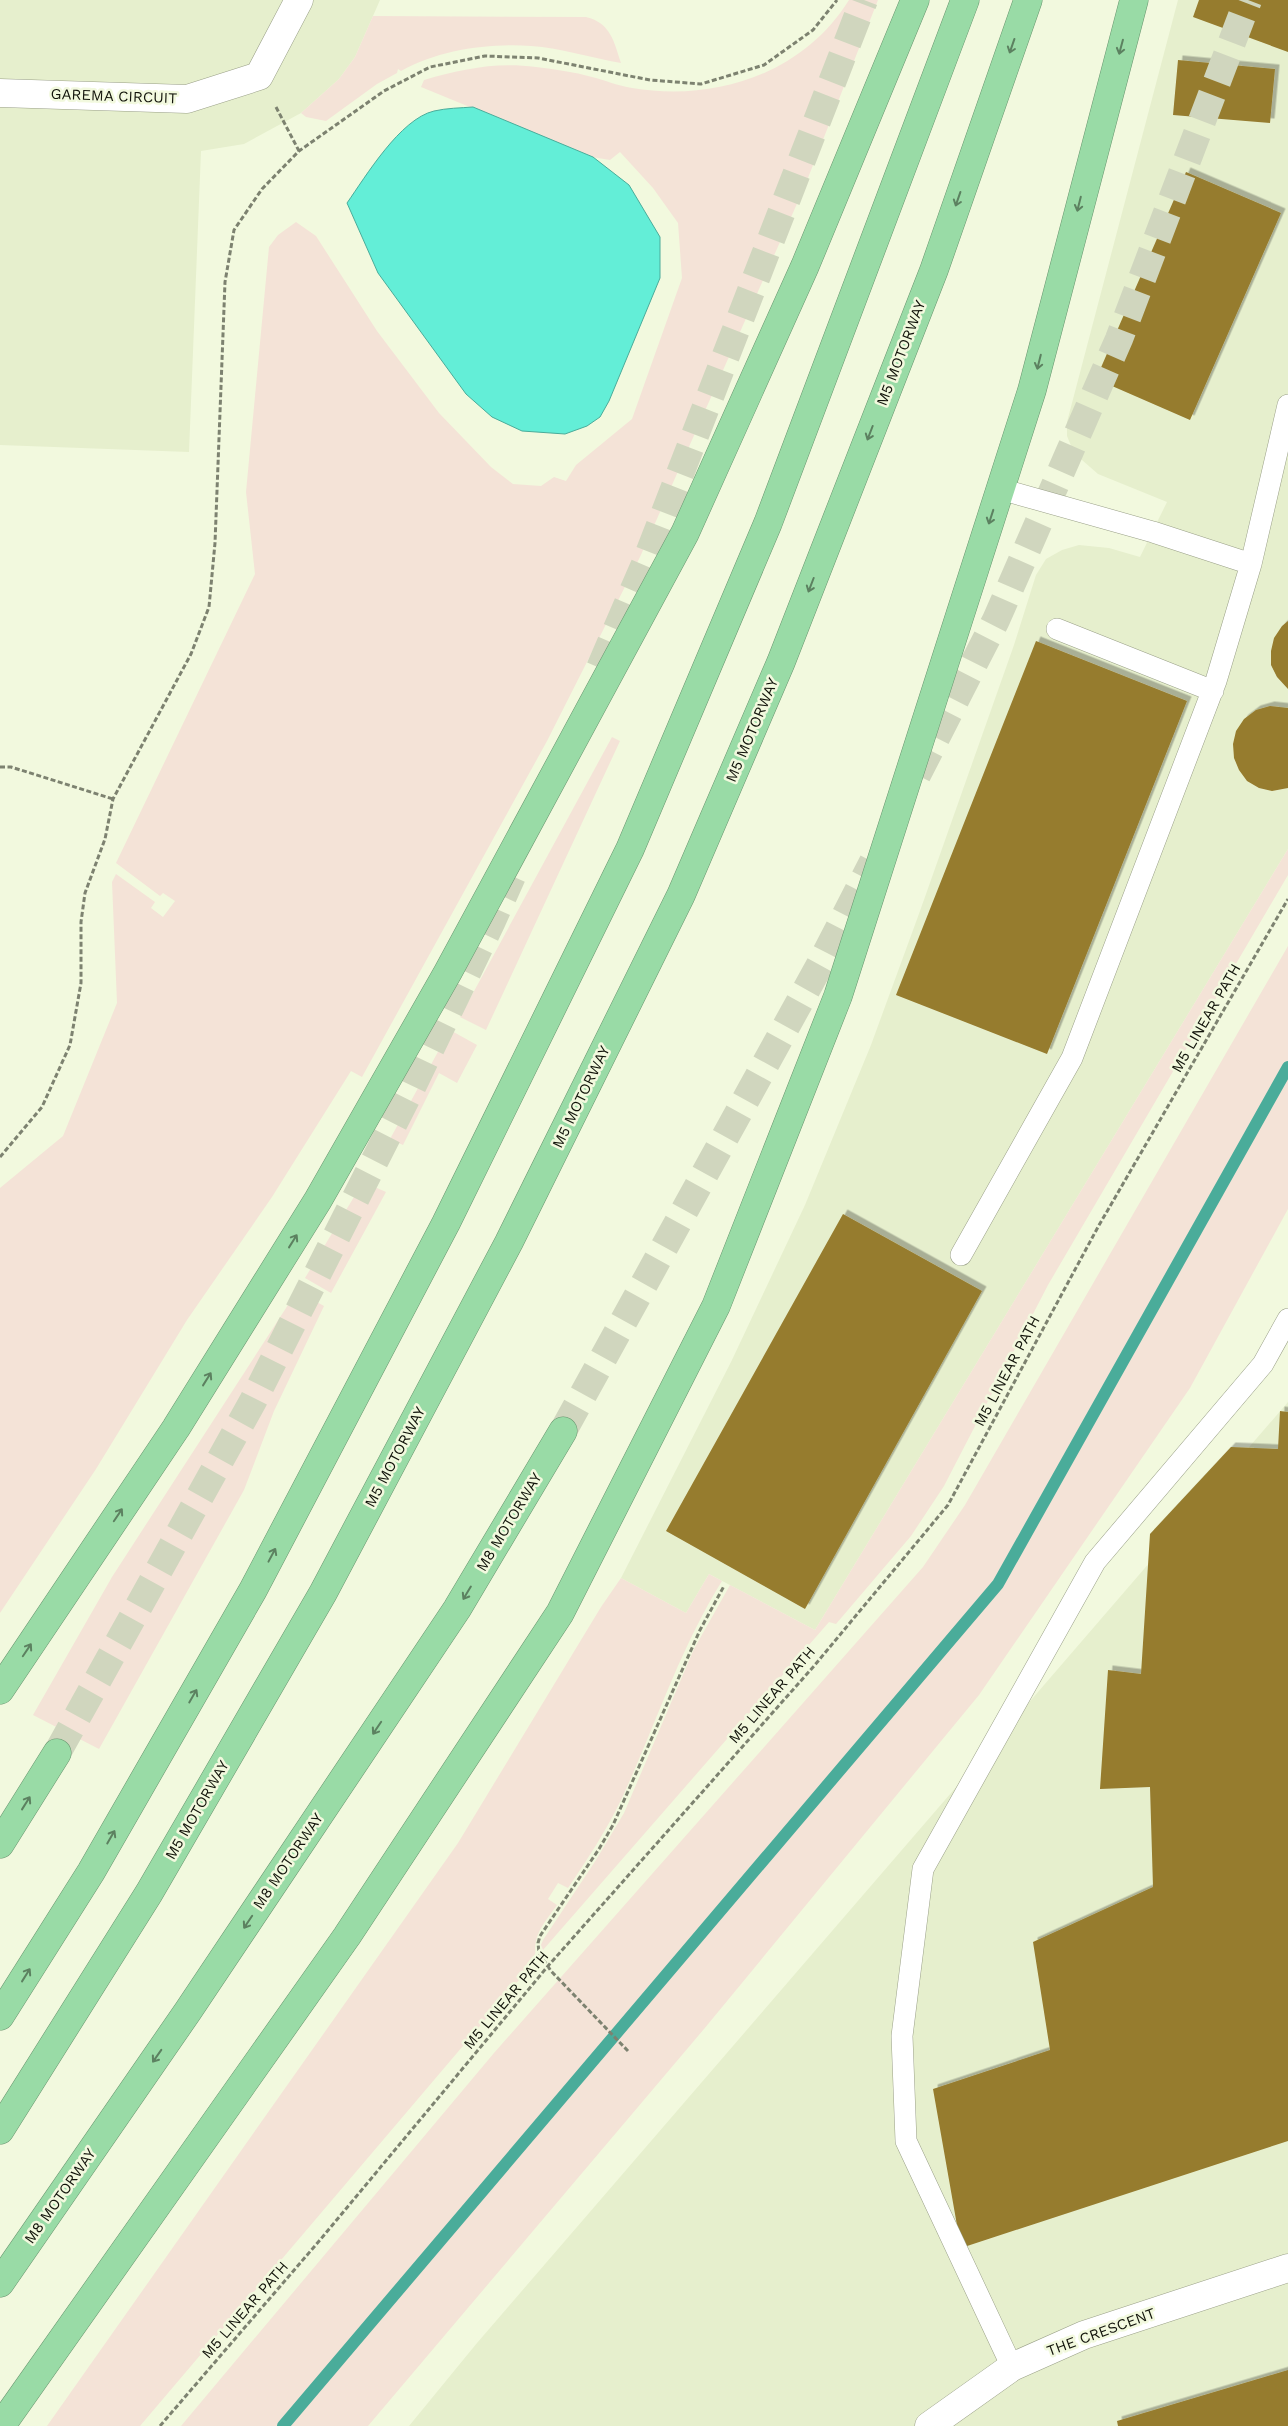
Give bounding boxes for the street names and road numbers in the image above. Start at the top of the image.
street label: GAREMA CIRCUIT [50,85,178,107]
street label: M5 MOTORWAY [873,297,930,408]
street label: M5 MOTORWAY [722,675,782,785]
street label: M5 LINEAR PATH [1168,960,1244,1076]
street label: M5 MOTORWAY [548,1043,614,1151]
street label: M5 LINEAR PATH [970,1313,1044,1429]
street label: M5 MOTORWAY [361,1403,429,1510]
street label: M8 MOTORWAY [472,1469,546,1575]
street label: M5 LINEAR PATH [725,1643,819,1747]
street label: M5 MOTORWAY [161,1757,233,1863]
street label: M8 MOTORWAY [249,1809,327,1912]
street label: M5 LINEAR PATH [460,1947,552,2053]
street label: M8 MOTORWAY [21,2145,100,2247]
street label: M5 LINEAR PATH [198,2258,292,2362]
street label: THE CRESCENT [1044,2304,1158,2360]

